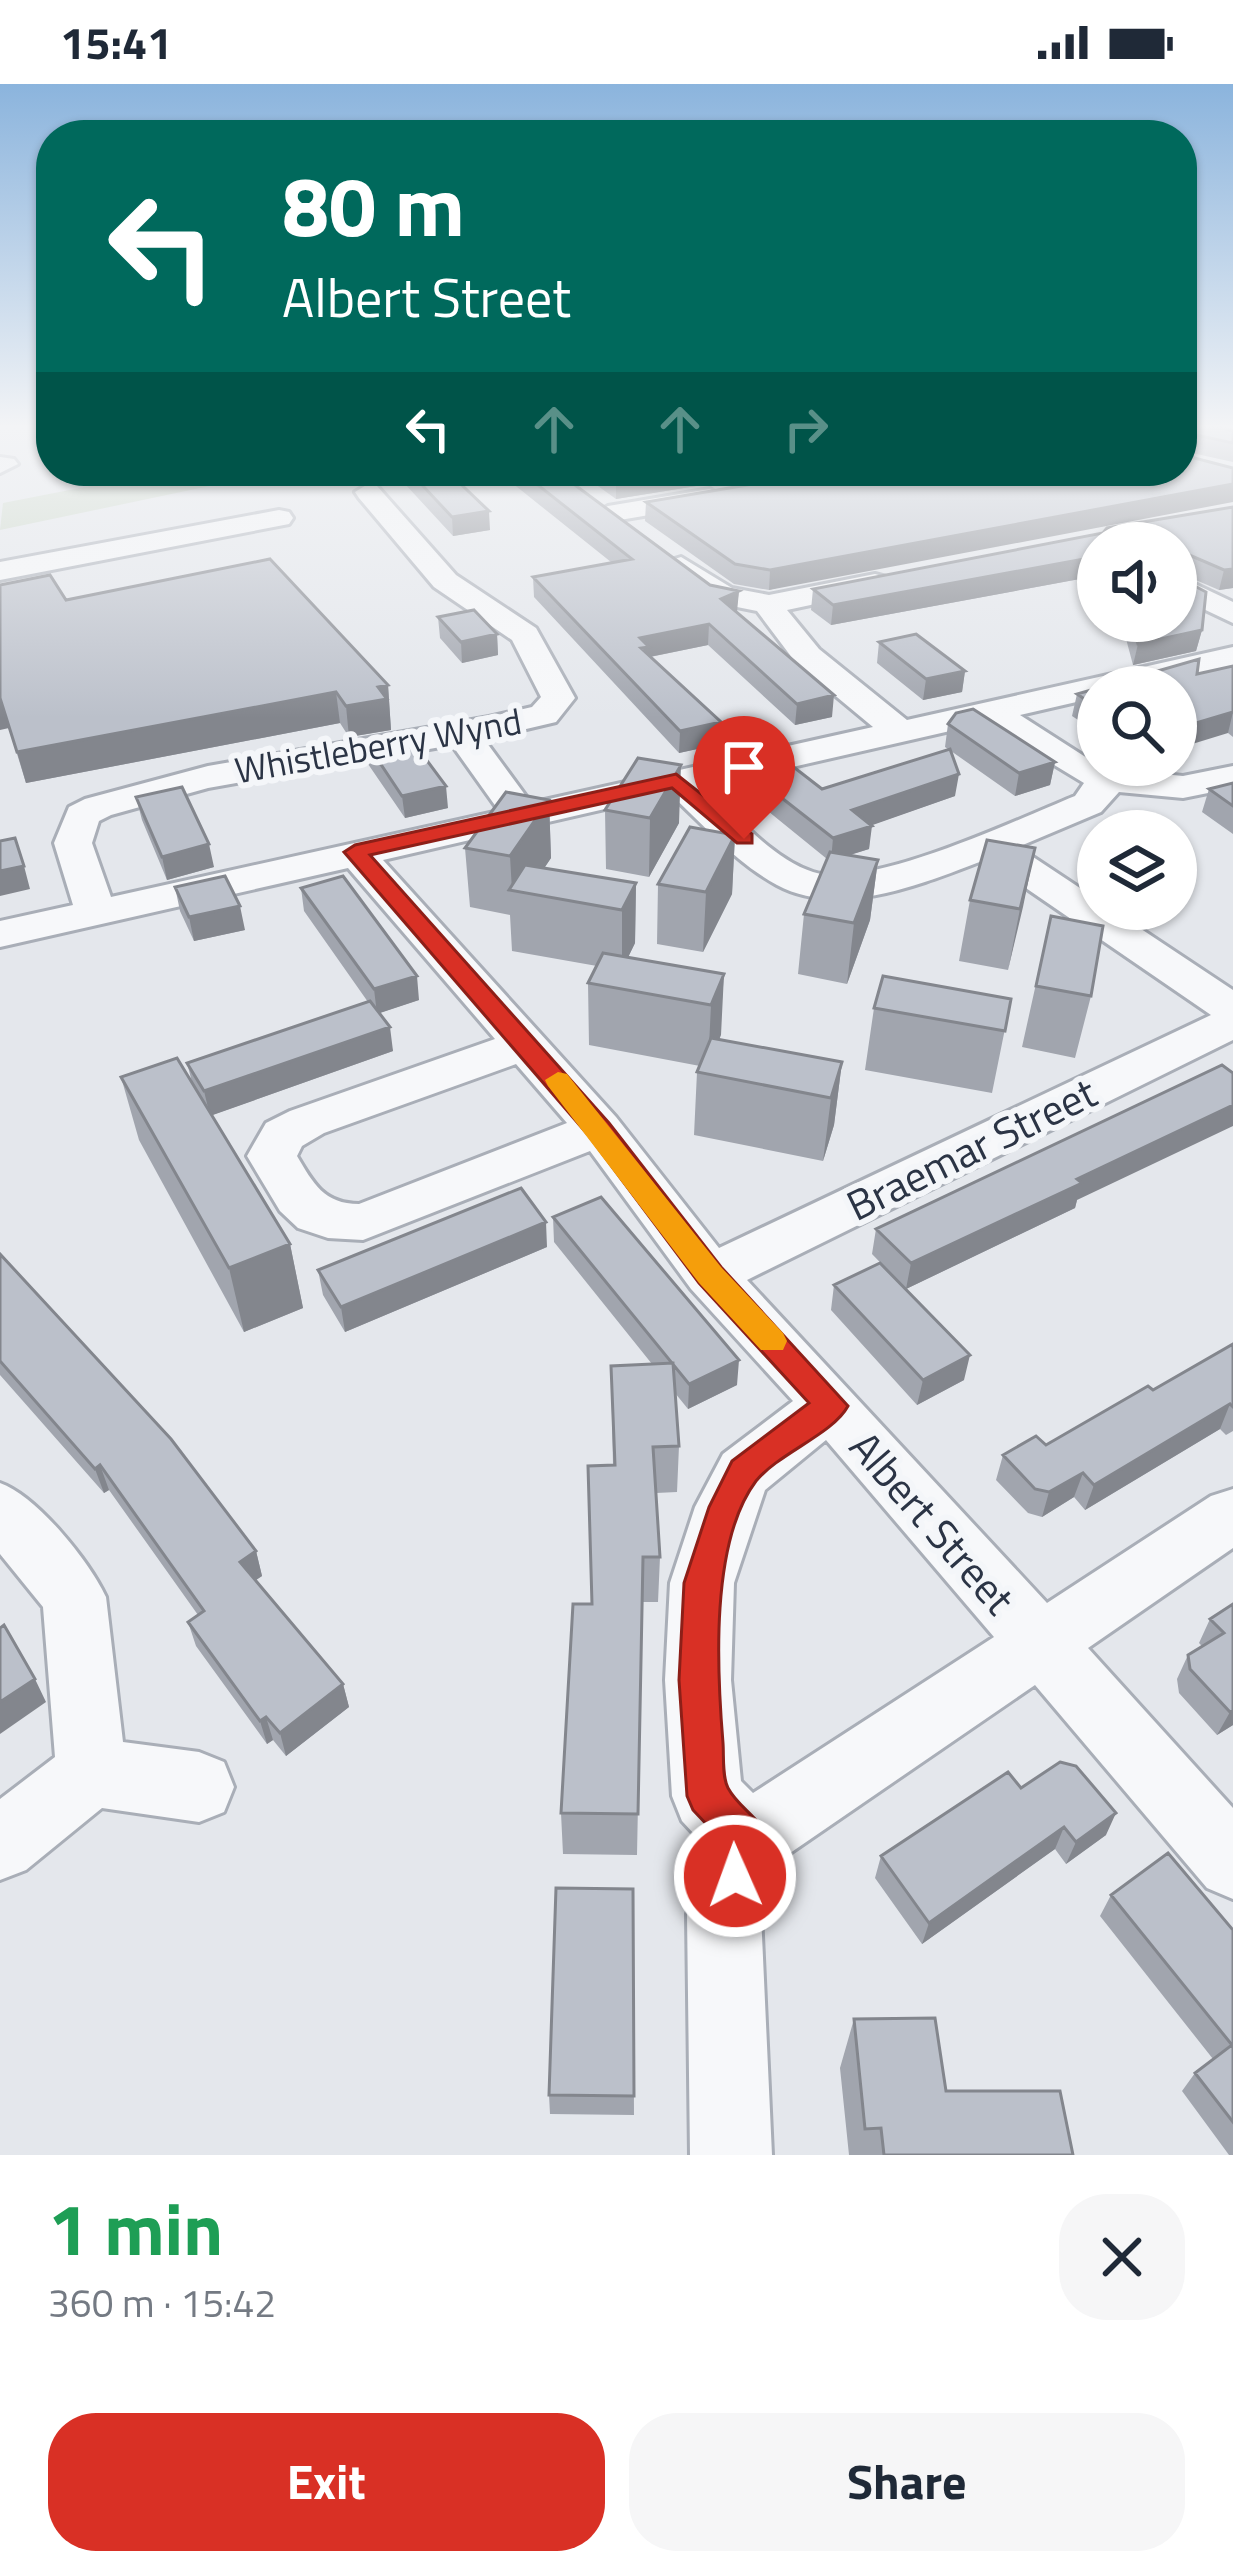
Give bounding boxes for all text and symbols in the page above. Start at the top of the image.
text: 15:41 [60,8,172,76]
text: 80 m [282,141,465,269]
icon: left [84,168,240,324]
text: Albert Street [282,256,571,338]
icon: left [395,396,461,462]
icon: ahead [521,396,587,462]
icon: ahead [647,396,713,462]
icon: right [773,396,839,462]
map controls [1077,522,1197,930]
button: sound [1077,522,1197,642]
button: search [1077,666,1197,786]
street label: Whistleberry Wynd [230,693,526,797]
pin [693,716,795,839]
icon: arrive [711,734,777,800]
button: layers [1077,810,1197,930]
street label: Braemar Street [835,1060,1107,1236]
street label: Albert Street [835,1416,1031,1628]
position arrow [672,1813,798,1939]
text: 1 min [48,2173,223,2283]
button: close [1059,2194,1185,2320]
text: 360 m · 15:42 [48,2273,276,2332]
button: Exit [48,2413,605,2551]
button: Share [629,2413,1185,2551]

